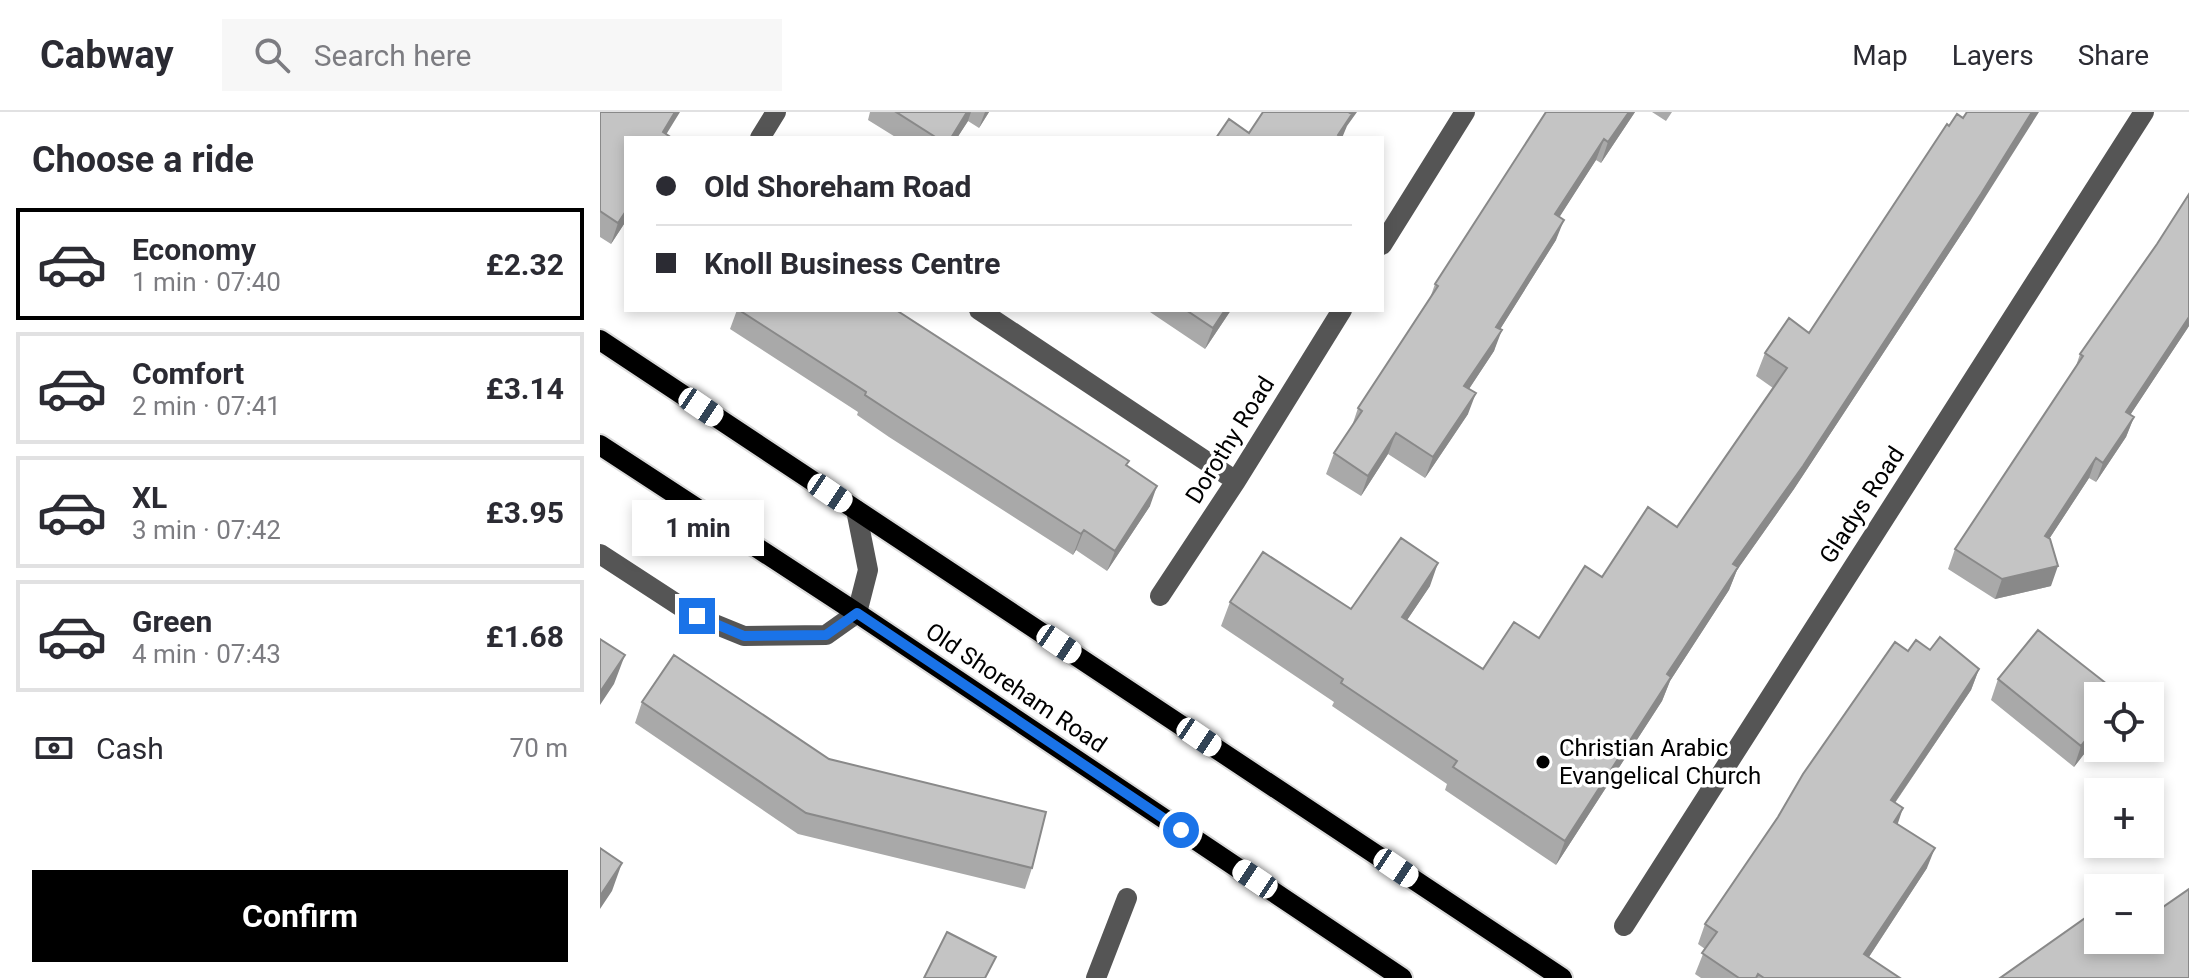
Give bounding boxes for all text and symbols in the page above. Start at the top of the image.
search box [222,19,782,91]
text: Cabway [40,33,174,77]
icon: search [250,33,294,77]
text: Search here [314,38,472,73]
text: Map [1852,39,1908,72]
text: Layers [1952,39,2034,72]
text: Share [2078,39,2149,72]
text: Choose a ride [32,139,254,181]
text: Old Shoreham Road [704,169,971,204]
icon: car [36,228,108,300]
text: Economy [132,232,256,267]
text: Knoll Business Centre [704,246,1000,281]
text: £2.32 [486,247,564,282]
text: 1 min · 07:40 [132,267,281,297]
icon: car [36,352,108,424]
text: Comfort [132,356,244,391]
text: £3.14 [486,371,564,406]
street label: Dorothy Road [1180,371,1280,509]
car [674,384,728,430]
text: 2 min · 07:41 [132,391,281,421]
street label: Gladys Road [1814,441,1910,569]
car [803,470,857,516]
icon: car [36,476,108,548]
text: XL [132,480,167,515]
text: £3.95 [486,495,564,530]
callout: 1 min [631,500,763,556]
text: 1 min [665,513,731,543]
text: 3 min · 07:42 [132,515,281,545]
route end [679,598,715,634]
icon: car [36,600,108,672]
text: Green [132,604,212,639]
street label: Old Shoreham Road [920,617,1112,759]
text: £1.68 [486,619,564,654]
car [1032,621,1086,667]
text: 4 min · 07:43 [132,639,281,669]
map controls [2084,682,2164,954]
button: locate [2084,682,2164,762]
car [1172,714,1226,760]
icon: cash [32,726,76,770]
text: Cash [96,731,164,766]
text: 70 m [510,733,568,763]
place label: Christian Arabic Evangelical Church [1559,734,1761,790]
marker: Christian Arabic Evangelical Church [1534,753,1552,771]
button: + [2084,778,2164,858]
route start [1163,812,1199,848]
car [1369,845,1423,891]
car [1228,856,1282,902]
button: Confirm [32,870,568,962]
button: − [2084,874,2164,954]

